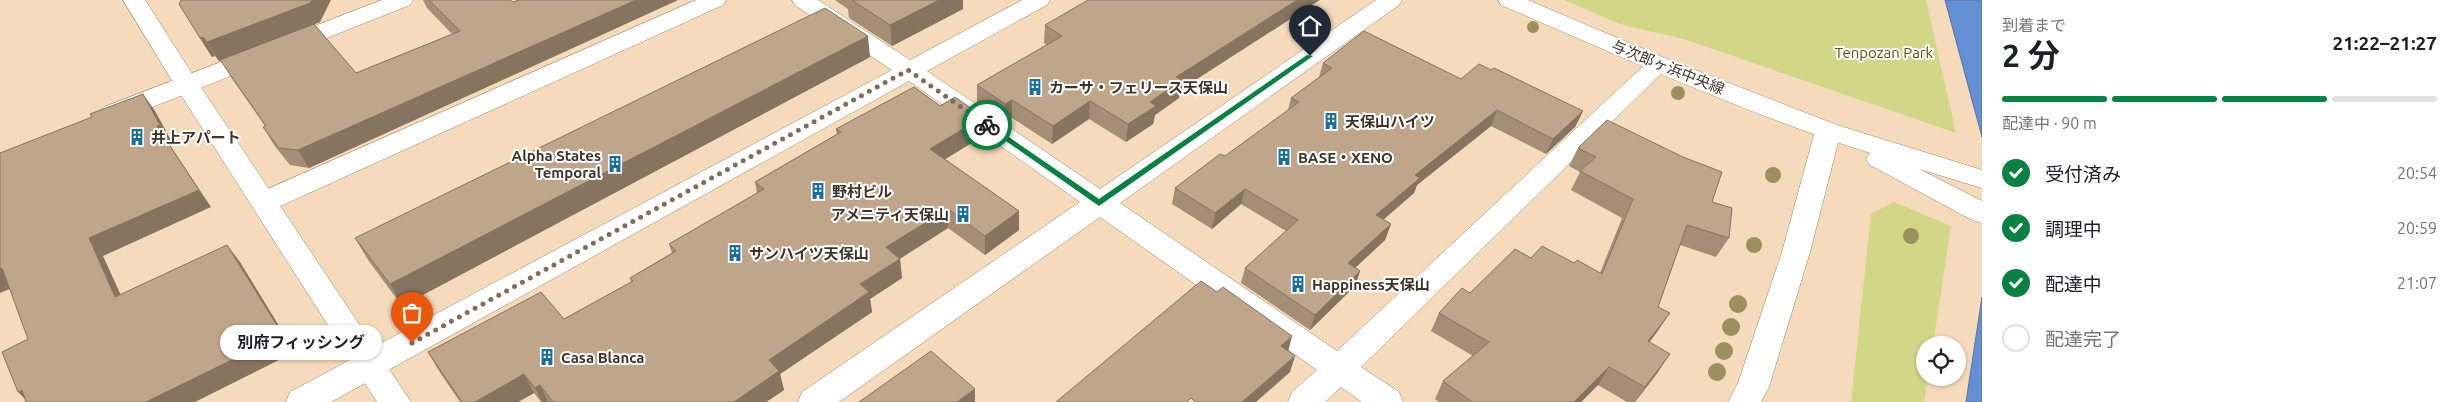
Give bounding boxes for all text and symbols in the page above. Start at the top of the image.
pin [1289,5,1331,56]
icon: home [1296,12,1324,40]
text: 到着まで [2002,16,2066,34]
text: 21:22–21:27 [2332,32,2437,54]
street label: 与次郎ヶ浜中央線 [1609,37,1727,97]
text: 2 分 [2002,37,2060,73]
park label: Tenpozan Park [1835,44,1934,61]
building icon: カーサ・フェリース天保山 [1025,77,1045,97]
place label: カーサ・フェリース天保山 [1049,79,1228,96]
courier [962,100,1012,150]
icon: bike [973,111,1001,139]
building icon: 天保山ハイツ [1321,111,1341,131]
place label: 天保山ハイツ [1345,113,1435,130]
text: 配達中 · 90 m [2002,114,2097,132]
building icon: 井上アパート [127,127,147,147]
place label: 井上アパート [151,129,241,146]
place label: Alpha States Temporal [512,147,601,181]
building icon: BASE・XENO [1274,147,1294,167]
place label: BASE・XENO [1298,149,1393,166]
building icon: Alpha States Temporal [605,154,625,174]
icon: check [2002,159,2030,187]
text: 受付済み [2045,163,2121,185]
text: 20:54 [2397,164,2437,182]
building icon: 野村ビル [808,181,828,201]
place label: 野村ビル [832,183,892,200]
building icon: アメニティ天保山 [953,204,973,224]
place label: アメニティ天保山 [831,206,949,223]
icon: check [2002,214,2030,242]
text: 調理中 [2045,218,2102,240]
text: 20:59 [2397,219,2437,237]
building icon: サンハイツ天保山 [725,243,745,263]
place label: サンハイツ天保山 [749,245,869,262]
icon: check [2002,269,2030,297]
text: 配達中 [2045,273,2102,295]
building icon: Happiness天保山 [1288,274,1308,294]
text: 21:07 [2397,274,2437,292]
place label: Happiness天保山 [1312,276,1430,293]
pin [391,292,433,343]
icon: bag [398,299,426,327]
callout: 別府フィッシング [220,326,382,360]
text: 配達完了 [2045,328,2121,350]
text: 別府フィッシング [237,333,365,351]
map controls [1916,336,1966,386]
button: locate [1916,336,1966,386]
building icon: Casa Blanca [537,347,557,367]
place label: Casa Blanca [561,349,644,366]

